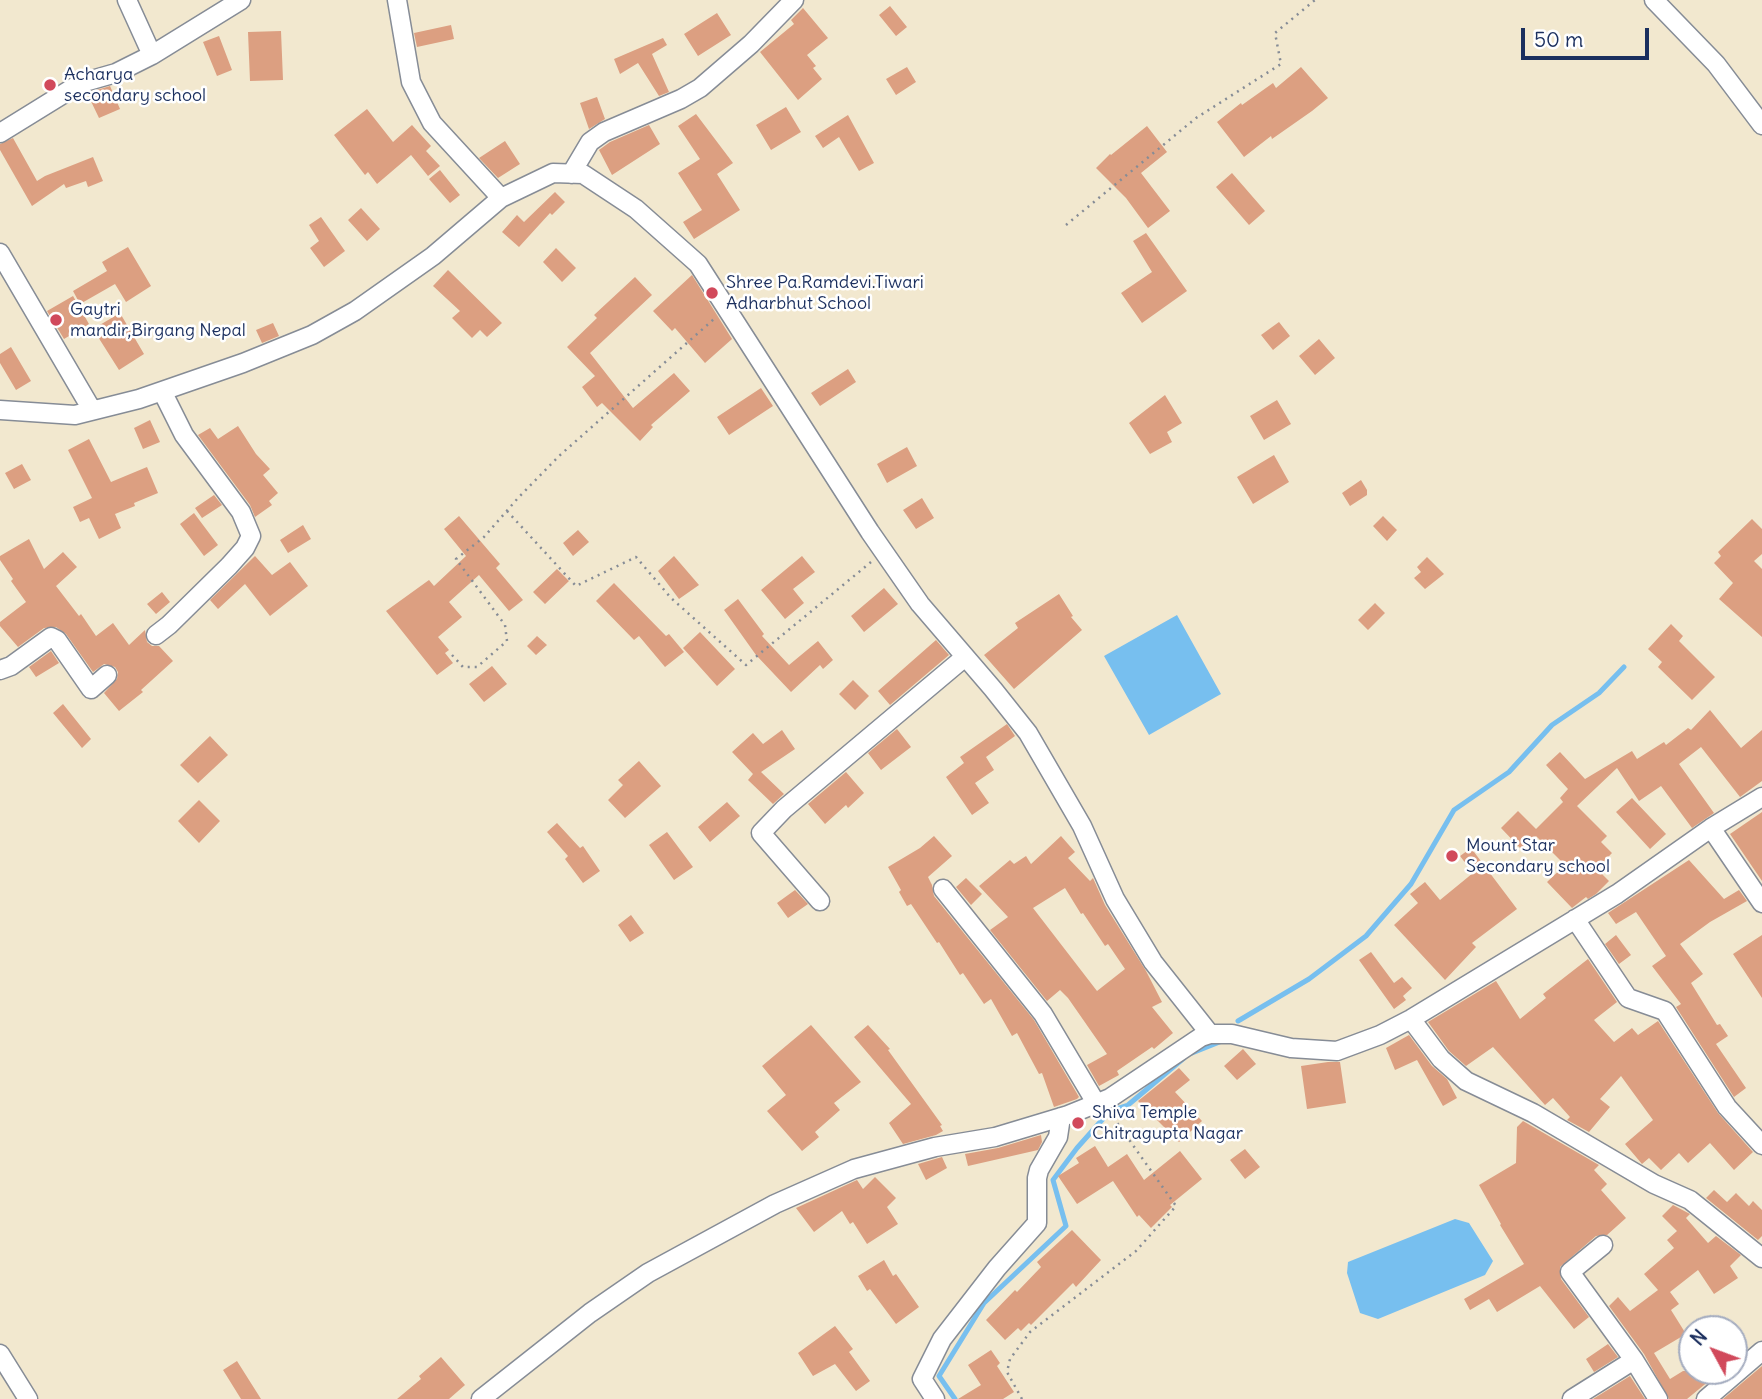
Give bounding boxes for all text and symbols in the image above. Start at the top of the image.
scale bar [1524,14,1652,58]
text: 50 m [1534,26,1583,53]
place label: Acharya secondary school [64,64,206,106]
marker: Acharya secondary school [42,77,58,93]
place label: Shree Pa.Ramdevi.Tiwari Adharbhut School [726,272,924,314]
marker: Shree Pa.Ramdevi.Tiwari Adharbhut School [704,285,720,301]
place label: Gaytri mandir,Birgang Nepal [70,299,246,342]
marker: Gaytri mandir,Birgang Nepal [48,312,64,328]
place label: Mount Star Secondary school [1466,835,1610,878]
marker: Mount Star Secondary school [1444,848,1460,864]
place label: Shiva Temple Chitragupta Nagar [1092,1102,1243,1144]
marker: Shiva Temple Chitragupta Nagar [1070,1115,1086,1131]
north arrow [1678,1315,1748,1385]
text: N [1685,1325,1712,1350]

